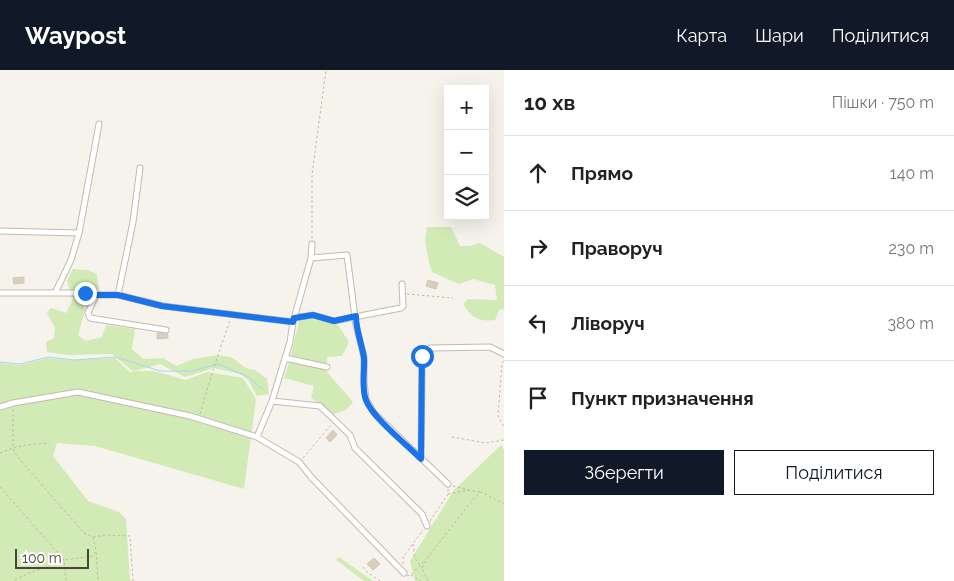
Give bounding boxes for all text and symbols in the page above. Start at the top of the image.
text: Waypost [25,21,126,50]
text: Карта [676,25,727,46]
text: Шари [755,25,804,46]
text: Поділитися [832,25,929,46]
map controls [444,85,489,220]
button: + [444,85,489,130]
text: 10 хв [524,90,575,115]
text: Пішки · 750 m [832,93,934,112]
button: − [444,130,489,175]
icon: ahead [524,159,552,187]
text: Прямо [571,162,633,184]
text: 140 m [890,164,934,183]
button: layers [444,175,489,220]
icon: right [524,234,552,262]
text: Праворуч [571,237,663,259]
text: 230 m [889,239,934,258]
route end [74,282,97,305]
icon: left [524,309,552,337]
text: Ліворуч [571,312,645,334]
text: 380 m [887,314,934,333]
route start [411,345,434,368]
icon: arrive [524,384,552,412]
text: Пункт призначення [571,387,754,409]
button: Зберегти [524,450,724,495]
button: Поділитися [734,450,934,495]
scale bar [15,546,89,569]
text: 100 m [22,550,62,566]

